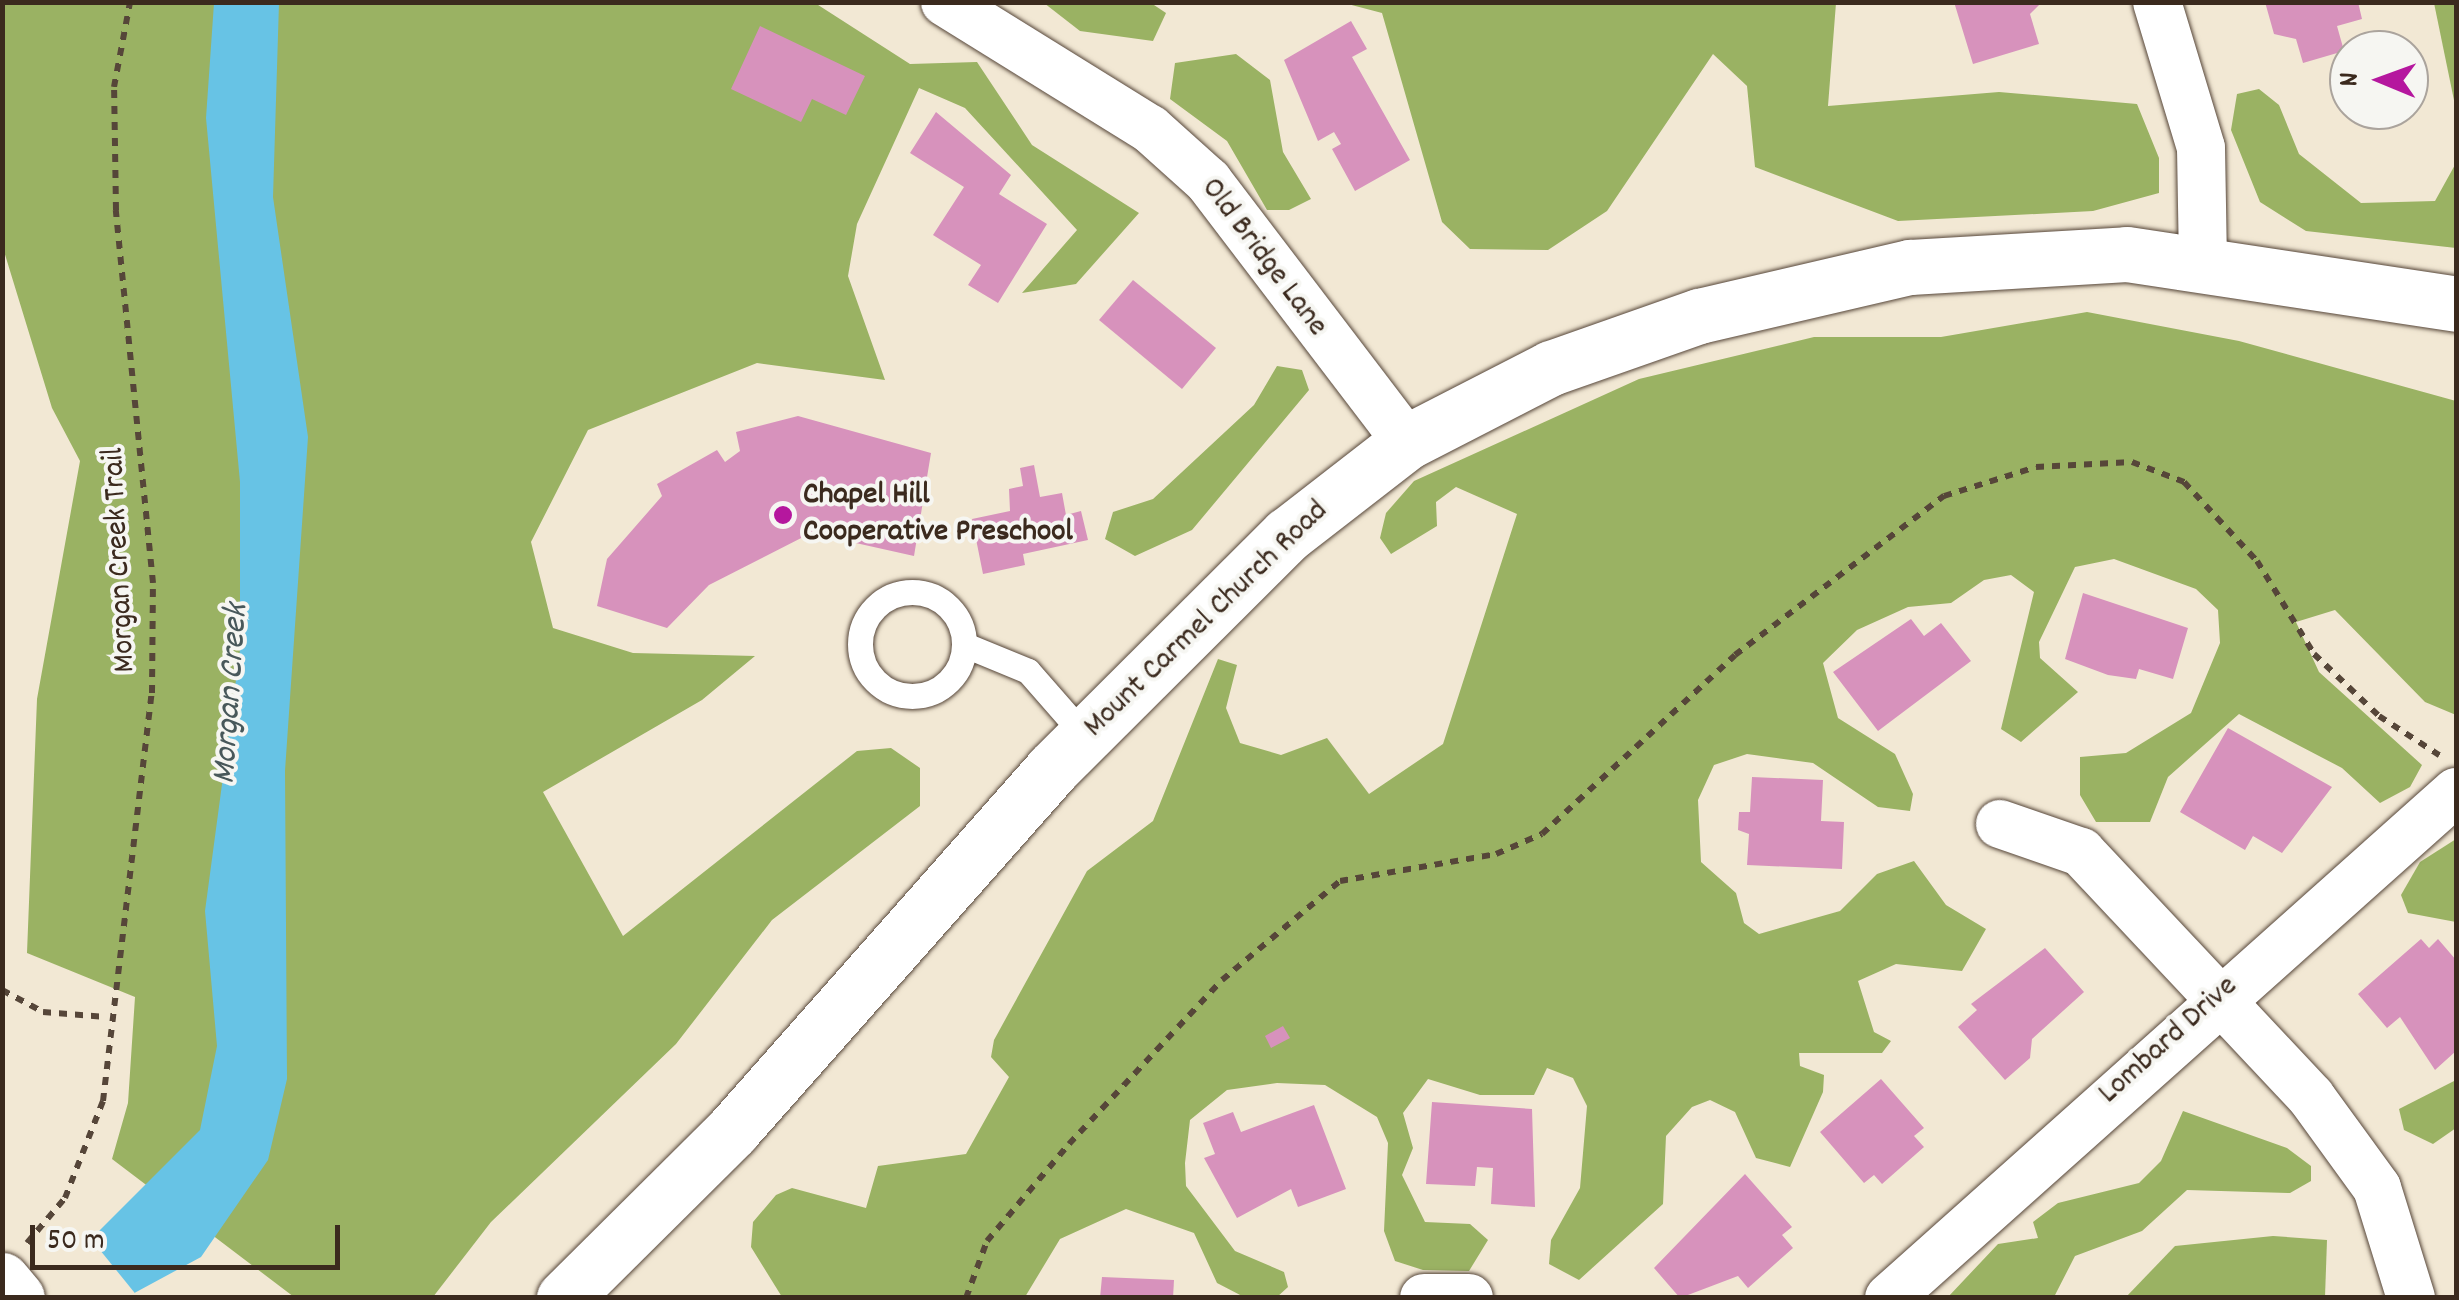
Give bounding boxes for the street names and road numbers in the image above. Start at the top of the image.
street label: Old Bridge Lane [1191,171,1335,345]
street label: Morgan Creek Trail [96,446,146,674]
street label: Mount Carmel Church Road [1077,493,1337,747]
street label: Lombard Drive [2091,969,2247,1113]

